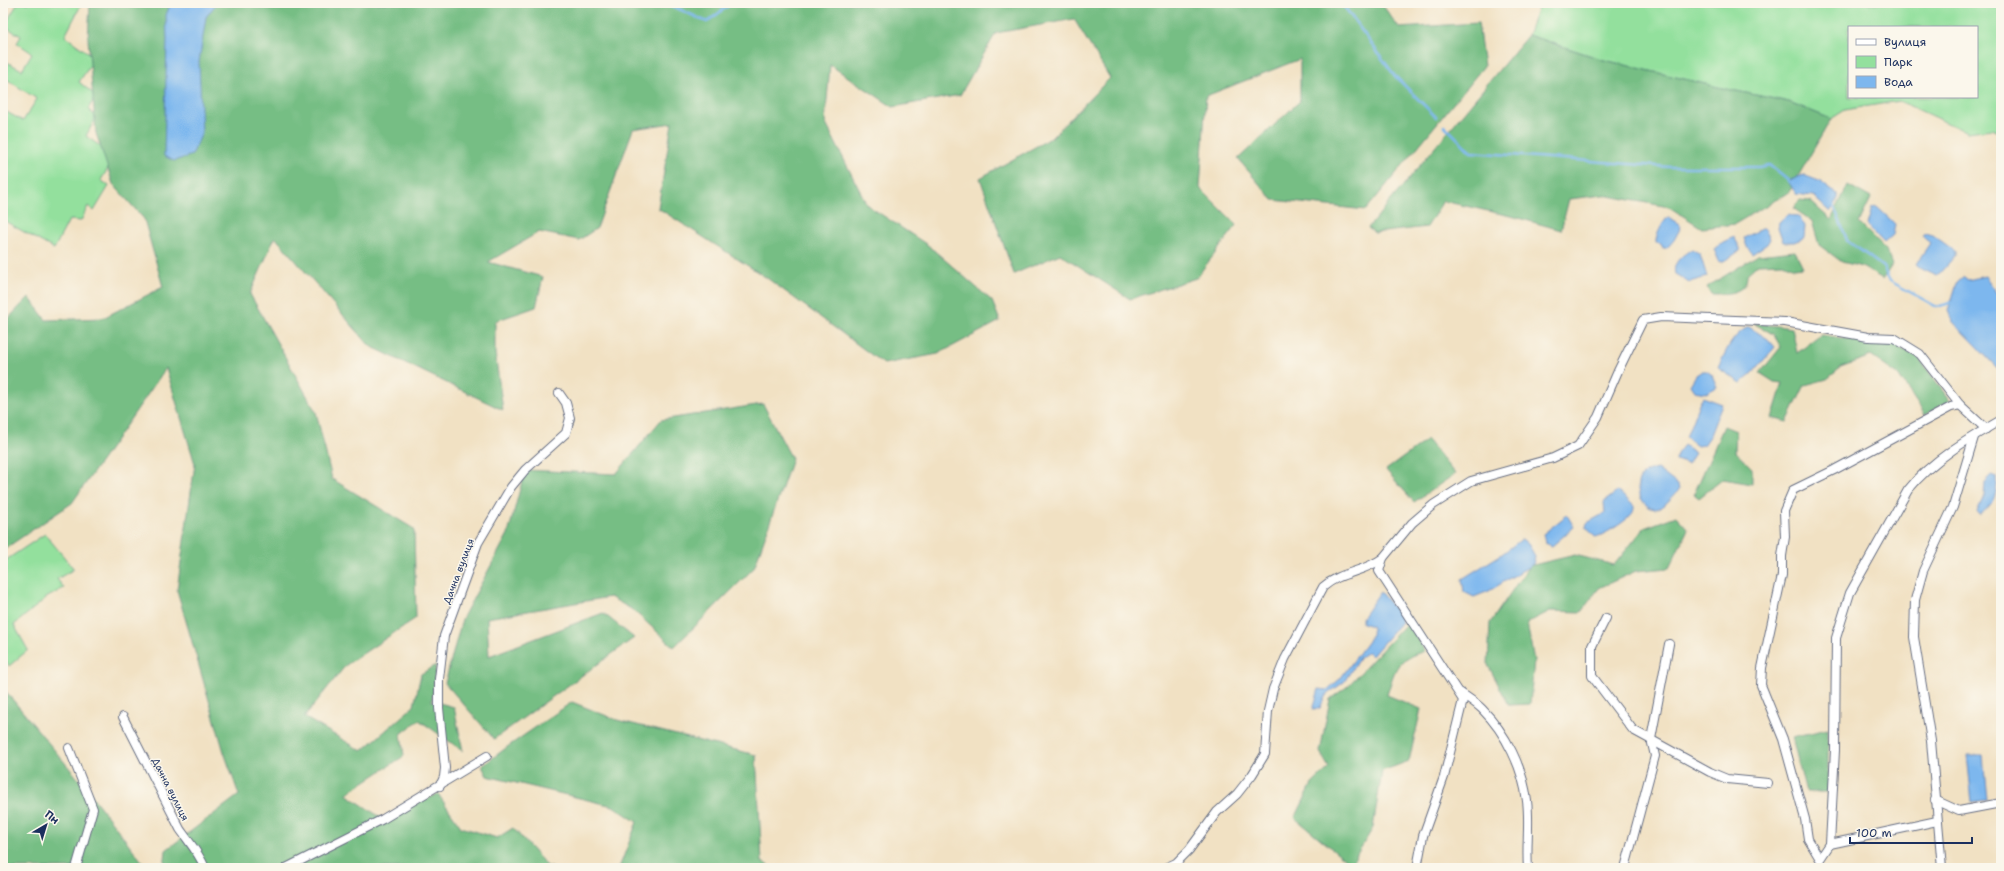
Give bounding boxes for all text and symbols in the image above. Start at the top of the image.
legend [1848,26,1978,98]
text: Вулиця [1884,34,1926,50]
text: Парк [1884,54,1913,70]
text: Вода [1884,74,1913,90]
street label: Дачна вулиця [440,537,477,606]
street label: Дачна вулиця [149,756,192,823]
north arrow [26,805,66,845]
text: Пн [42,807,62,828]
scale bar [1850,819,1972,845]
text: 100 m [1856,825,1892,841]

